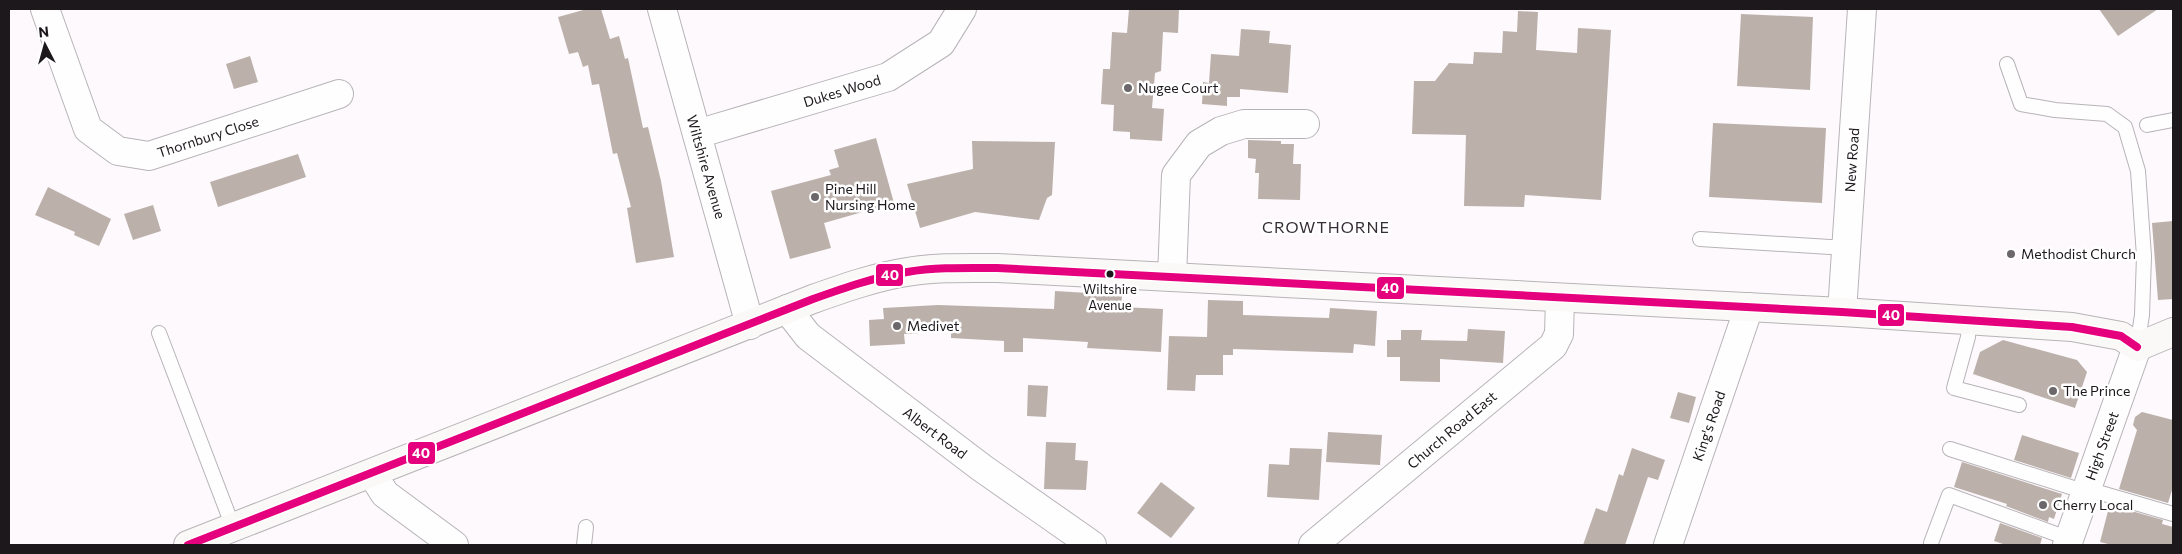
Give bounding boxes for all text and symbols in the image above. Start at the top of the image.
north arrow [20,20,70,70]
text: N [37,23,50,41]
street label: Dukes Wood [801,71,883,110]
place label: Nugee Court [1138,79,1219,96]
marker: Nugee Court [1122,82,1134,94]
street label: Thornbury Close [155,112,261,161]
street label: Wiltshire Avenue [684,113,729,221]
street label: New Road [1841,127,1862,193]
place label: Pine Hill Nursing Home [825,180,915,213]
marker: Pine Hill Nursing Home [809,191,821,203]
district label: CROWTHORNE [1262,217,1390,236]
place label: Methodist Church [2021,245,2136,262]
marker: Methodist Church [2005,248,2017,260]
line badge: 40 [875,263,904,287]
text: 40 [881,266,899,283]
marker: Wiltshire Avenue [1105,269,1115,279]
line badge: 40 [1376,276,1405,300]
text: 40 [1381,279,1399,296]
place label: Wiltshire Avenue [1083,281,1137,313]
line badge: 40 [1877,303,1905,327]
text: 40 [1882,306,1900,323]
place label: Medivet [907,317,960,334]
marker: Medivet [891,320,903,332]
place label: The Prince [2063,382,2130,399]
marker: The Prince [2047,385,2059,397]
street label: Church Road East [1404,387,1500,472]
street label: King's Road [1689,388,1728,463]
street label: Albert Road [900,403,971,462]
street label: High Street [2081,409,2122,483]
line badge: 40 [407,441,436,465]
text: 40 [412,444,430,461]
place label: Cherry Local [2053,496,2133,513]
marker: Cherry Local [2037,499,2049,511]

